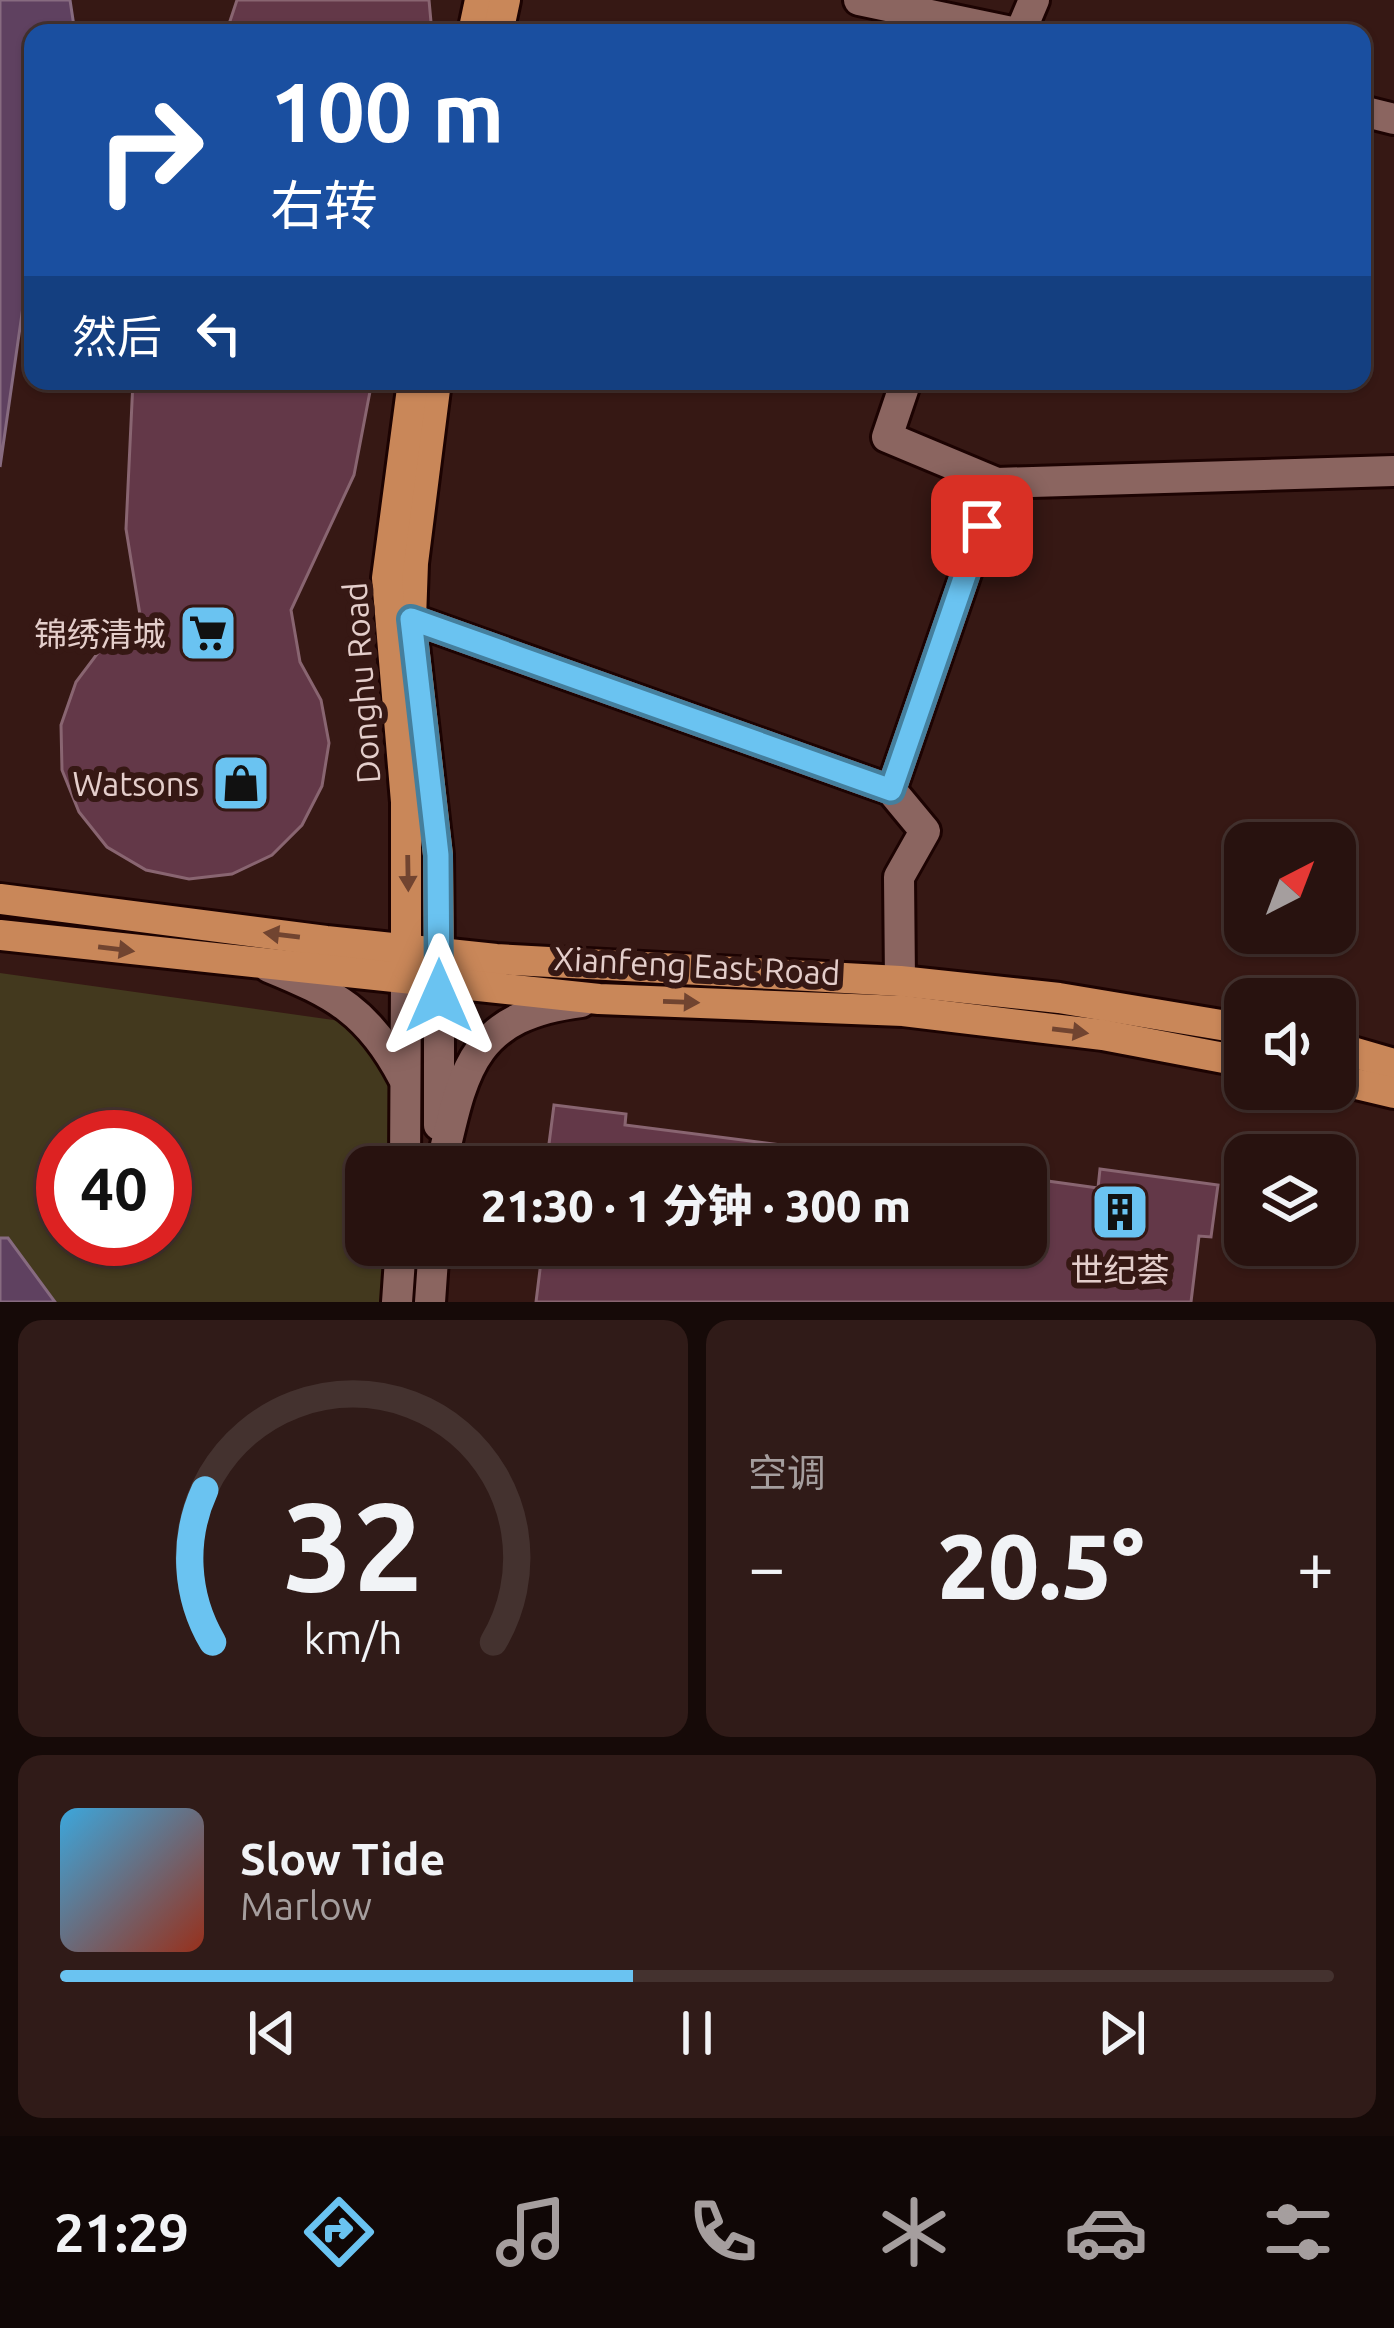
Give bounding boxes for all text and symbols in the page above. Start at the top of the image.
text: 100 m [270,64,504,158]
icon: right [72,72,228,228]
text: 右转 [270,175,378,235]
icon: left [186,300,252,366]
text: 然后 [72,311,162,362]
pin [931,475,1033,577]
icon: arrive [949,493,1015,559]
street label: Donghu Road [336,581,386,785]
supermarket icon: 锦绣清城 [177,602,239,664]
place label: 锦绣清城 [34,615,166,652]
shop icon: Watsons [210,752,272,814]
place label: Watsons [72,765,199,802]
north arrow [1224,822,1356,954]
map controls [1224,822,1356,1266]
one-way arrow [399,855,418,893]
one-way arrow [262,926,300,945]
position arrow [376,933,502,1059]
street label: Xianfeng East Road [553,939,841,991]
one-way arrow [98,940,135,959]
button: sound [1224,978,1356,1110]
one-way arrow [663,993,701,1012]
one-way arrow [1051,1022,1089,1041]
speed limit sign: 40 [36,1110,192,1266]
button: layers [1224,1134,1356,1266]
text: 21:30 · 1 分钟 · 300 m [481,1180,911,1231]
building icon: 世纪荟 [1089,1181,1151,1243]
place label: 世纪荟 [1071,1251,1170,1288]
text: 空调 [748,1451,826,1494]
text: 32 [283,1475,423,1615]
text: 20.5° [937,1515,1145,1616]
text: − [748,1529,785,1603]
text: + [1297,1529,1334,1603]
text: km/h [303,1613,403,1661]
text: Slow Tide [240,1833,445,1884]
text: Marlow [240,1884,372,1927]
icon: previous [239,2000,305,2066]
icon: pause [664,2000,730,2066]
icon: next [1089,2000,1155,2066]
icon: directions [297,2190,381,2274]
icon: music [489,2190,573,2274]
icon: phone [681,2190,765,2274]
icon: climate [872,2190,956,2274]
icon: car [1064,2190,1148,2274]
icon: filters [1256,2190,1340,2274]
text: 21:29 [54,2202,189,2262]

